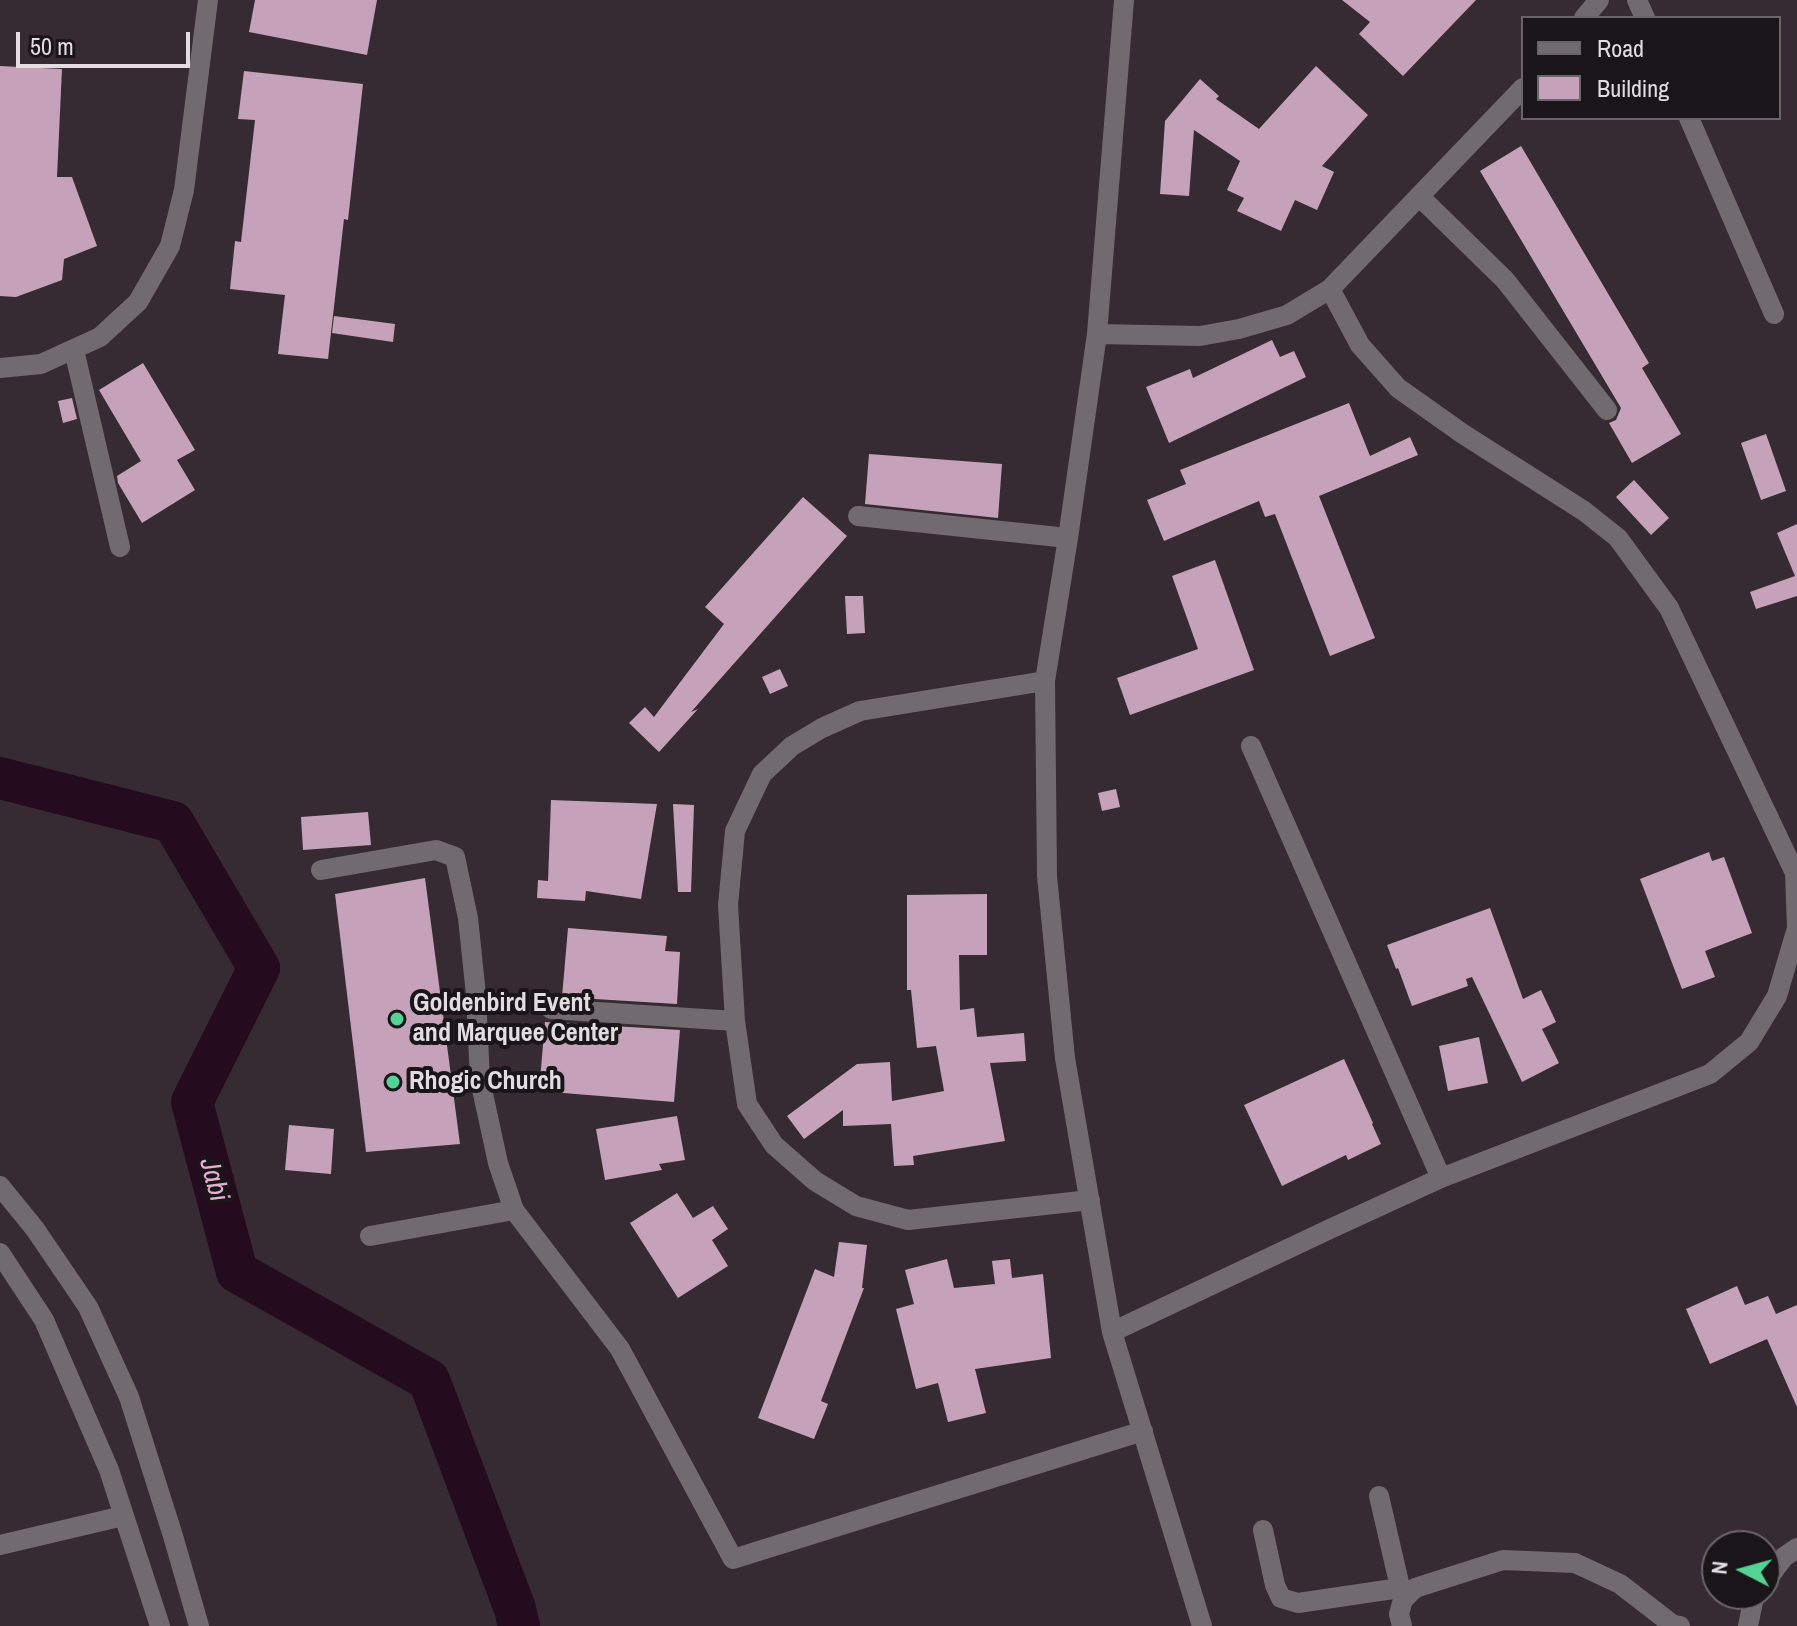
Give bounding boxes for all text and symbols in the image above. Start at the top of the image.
scale bar [20,16,194,66]
legend [1521,16,1781,120]
text: 50 m [30,30,74,62]
text: Road [1597,32,1644,64]
text: Building [1597,72,1669,104]
place label: Goldenbird Event and Marquee Center [413,988,618,1050]
marker: Goldenbird Event and Marquee Center [388,1010,406,1028]
place label: Rhogic Church [409,1066,562,1098]
marker: Rhogic Church [384,1073,402,1091]
water label: Jabi [191,1155,235,1205]
north arrow [1701,1530,1781,1610]
text: N [1704,1560,1735,1576]

